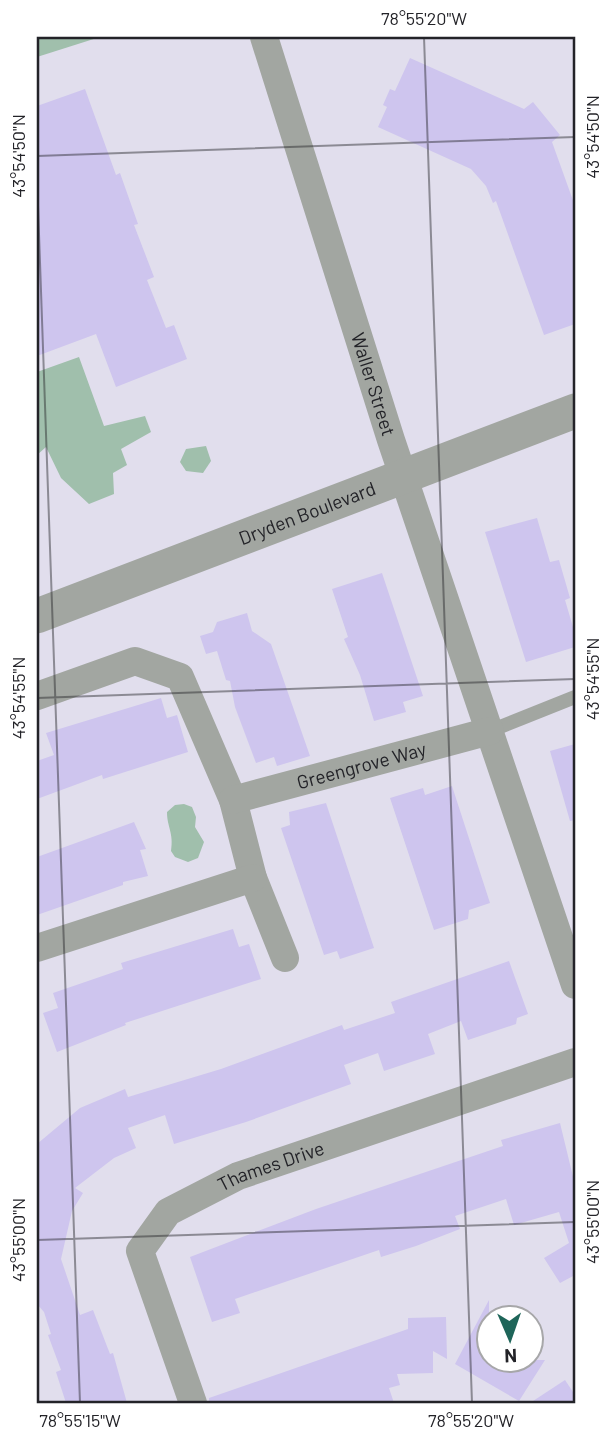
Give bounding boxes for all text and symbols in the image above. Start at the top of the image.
text: 78°55'20"W [381,7,467,29]
text: 43°54'50"N [581,95,603,179]
text: 43°54'50"N [7,114,29,198]
street label: Waller Street [347,330,401,439]
street label: Dryden Boulevard [235,476,379,549]
text: 43°54'55"N [581,638,603,720]
text: 43°54'55"N [7,657,29,739]
street label: Greengrove Way [294,737,429,793]
street label: Thames Drive [213,1136,327,1196]
text: 43°55'00"N [581,1180,603,1264]
text: 43°55'00"N [7,1198,29,1282]
north arrow [476,1304,546,1374]
text: N [504,1345,517,1368]
text: 78°55'15"W [39,1409,121,1431]
text: 78°55'20"W [428,1409,514,1431]

